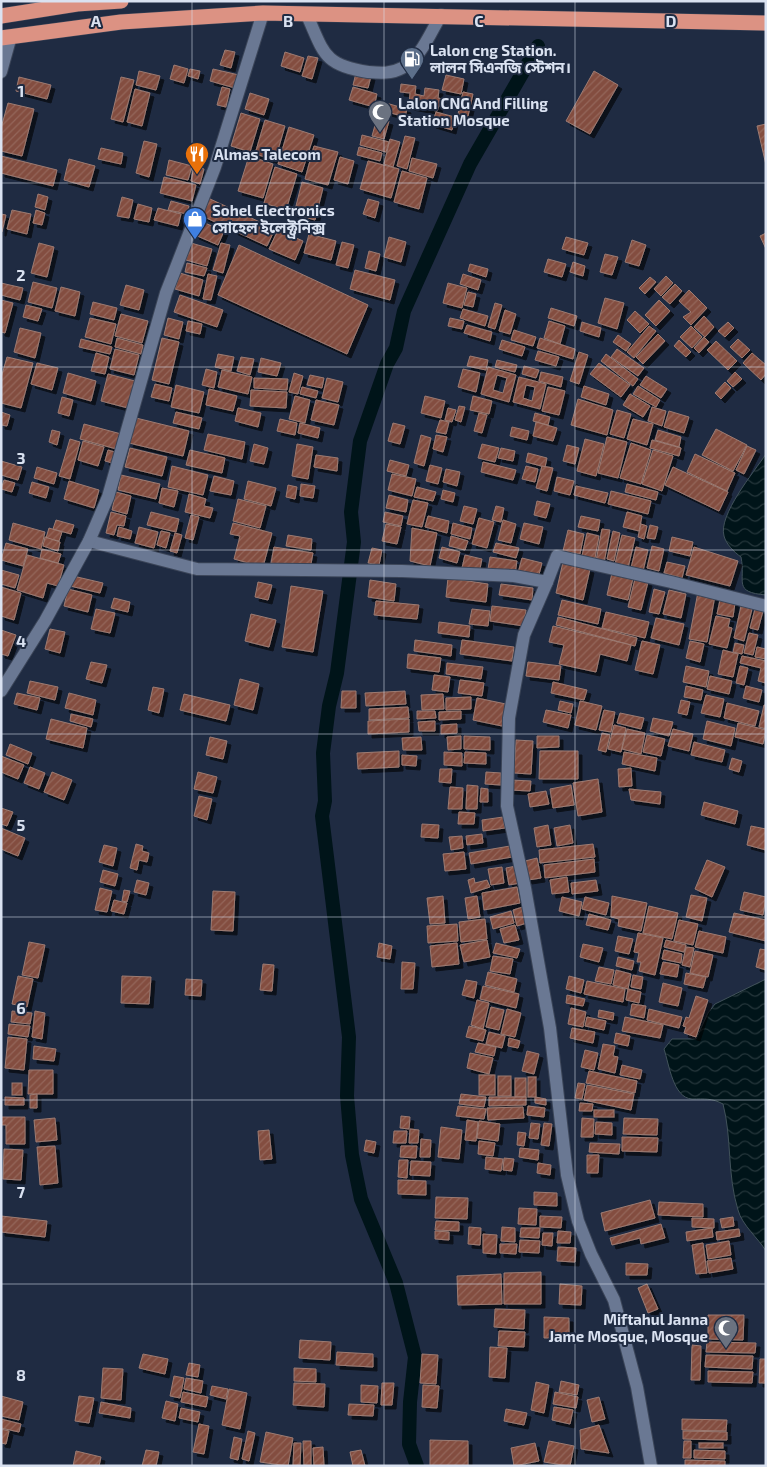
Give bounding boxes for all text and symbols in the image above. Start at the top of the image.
text: A [91,11,102,30]
text: B [283,11,293,30]
text: C [474,11,484,30]
text: D [666,11,677,30]
place label: Lalon cng Station. লালন সিএনজি স্টেশন। [429,41,571,76]
fuel station icon: Lalon cng Station. লালন সিএনজি স্টেশন। [399,46,425,80]
text: 1 [18,81,24,100]
place label: Lalon CNG And Filling Station Mosque [398,94,548,129]
mosque icon: Lalon CNG And Filling Station Mosque [367,99,393,133]
restaurant icon: Almas Talecom [184,141,210,175]
place label: Almas Talecom [214,145,321,163]
place label: Sohel Electronics সোহেল ইলেক্ট্রনিক্স [212,201,335,239]
shop icon: Sohel Electronics সোহেল ইলেক্ট্রনিক্স [182,206,208,240]
text: 2 [16,265,26,284]
text: 3 [16,448,26,467]
text: 4 [16,631,26,650]
text: 5 [17,815,26,834]
text: 6 [16,998,26,1017]
text: 7 [17,1182,26,1201]
place label: Miftahul Janna Jame Mosque, Mosque [548,1310,708,1345]
mosque icon: Miftahul Janna Jame Mosque, Mosque [713,1315,739,1349]
text: 8 [16,1365,26,1384]

